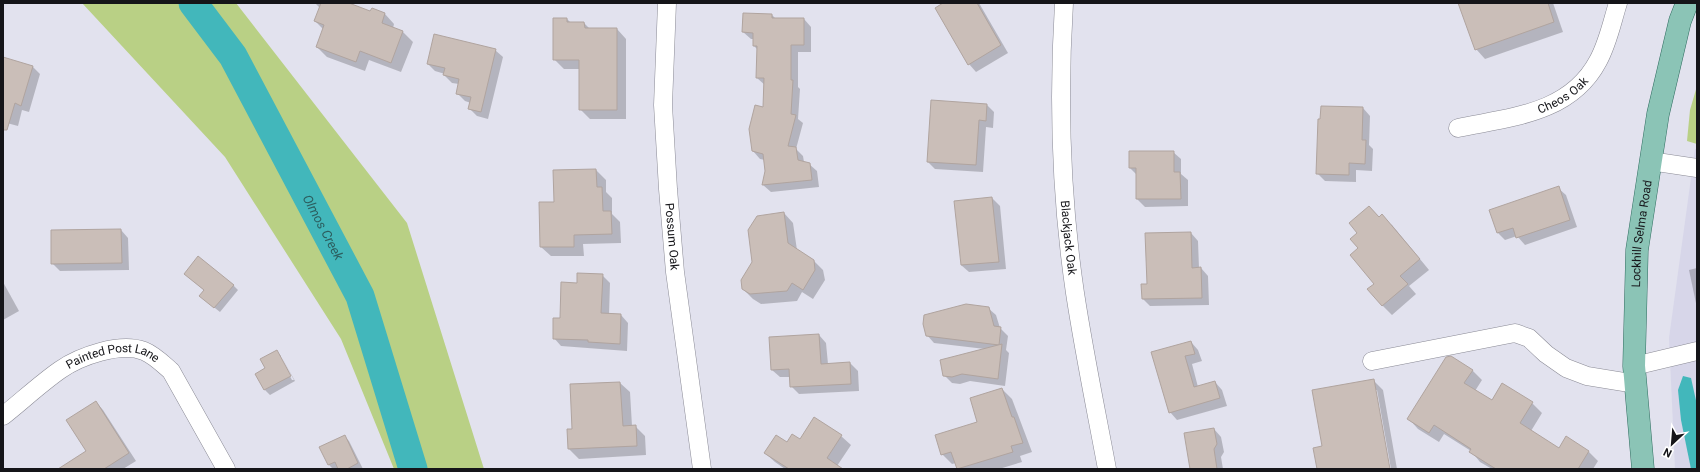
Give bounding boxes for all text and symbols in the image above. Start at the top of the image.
street label: Cheos Oak [1536,73,1592,116]
street label: Lockhill Selma Road [1629,179,1655,288]
water label: Olmos Creek [300,192,347,263]
street label: Blackjack Oak [1058,200,1080,277]
street label: Possum Oak [662,202,682,272]
street label: Painted Post Lane [63,341,162,372]
north arrow [1652,424,1692,464]
text: N [1661,445,1674,460]

